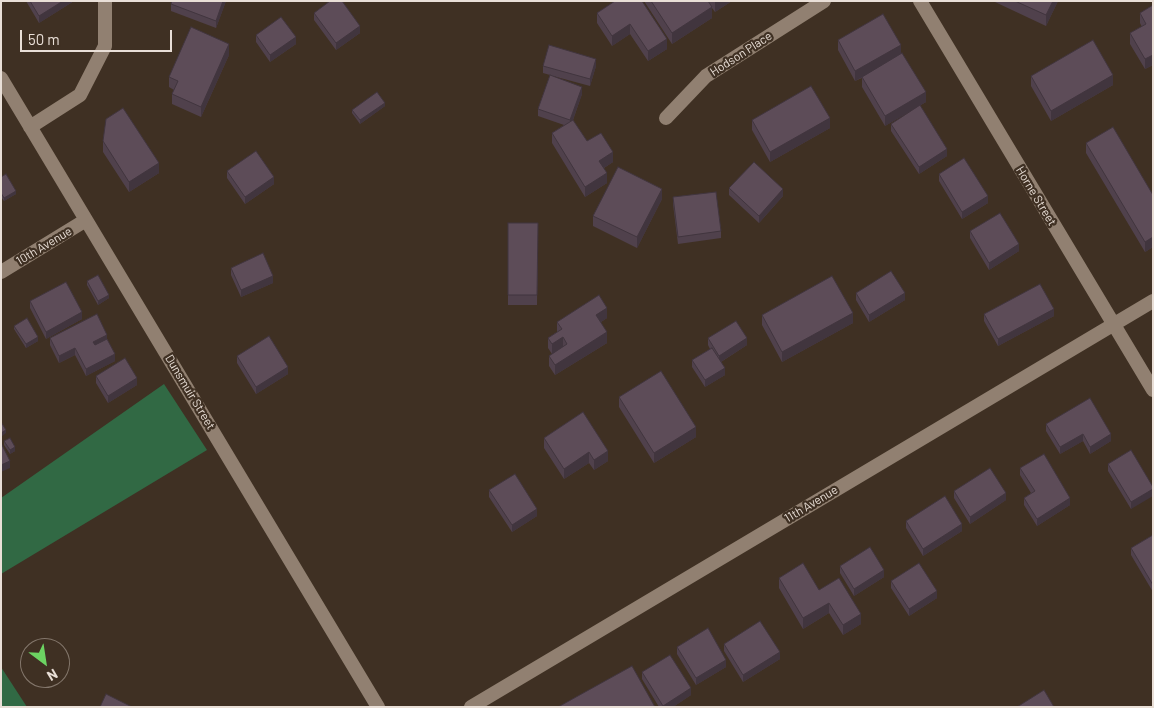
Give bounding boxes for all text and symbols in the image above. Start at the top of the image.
scale bar [22,20,175,52]
street label: Hodson Place [707,29,775,79]
text: 50 m [28,30,60,48]
street label: Horne Street [1013,164,1059,228]
street label: 10th Avenue [14,224,74,268]
street label: Dunsmuir Street [162,352,218,432]
street label: 11th Avenue [782,482,840,526]
north arrow [20,638,70,688]
text: N [44,666,61,685]

